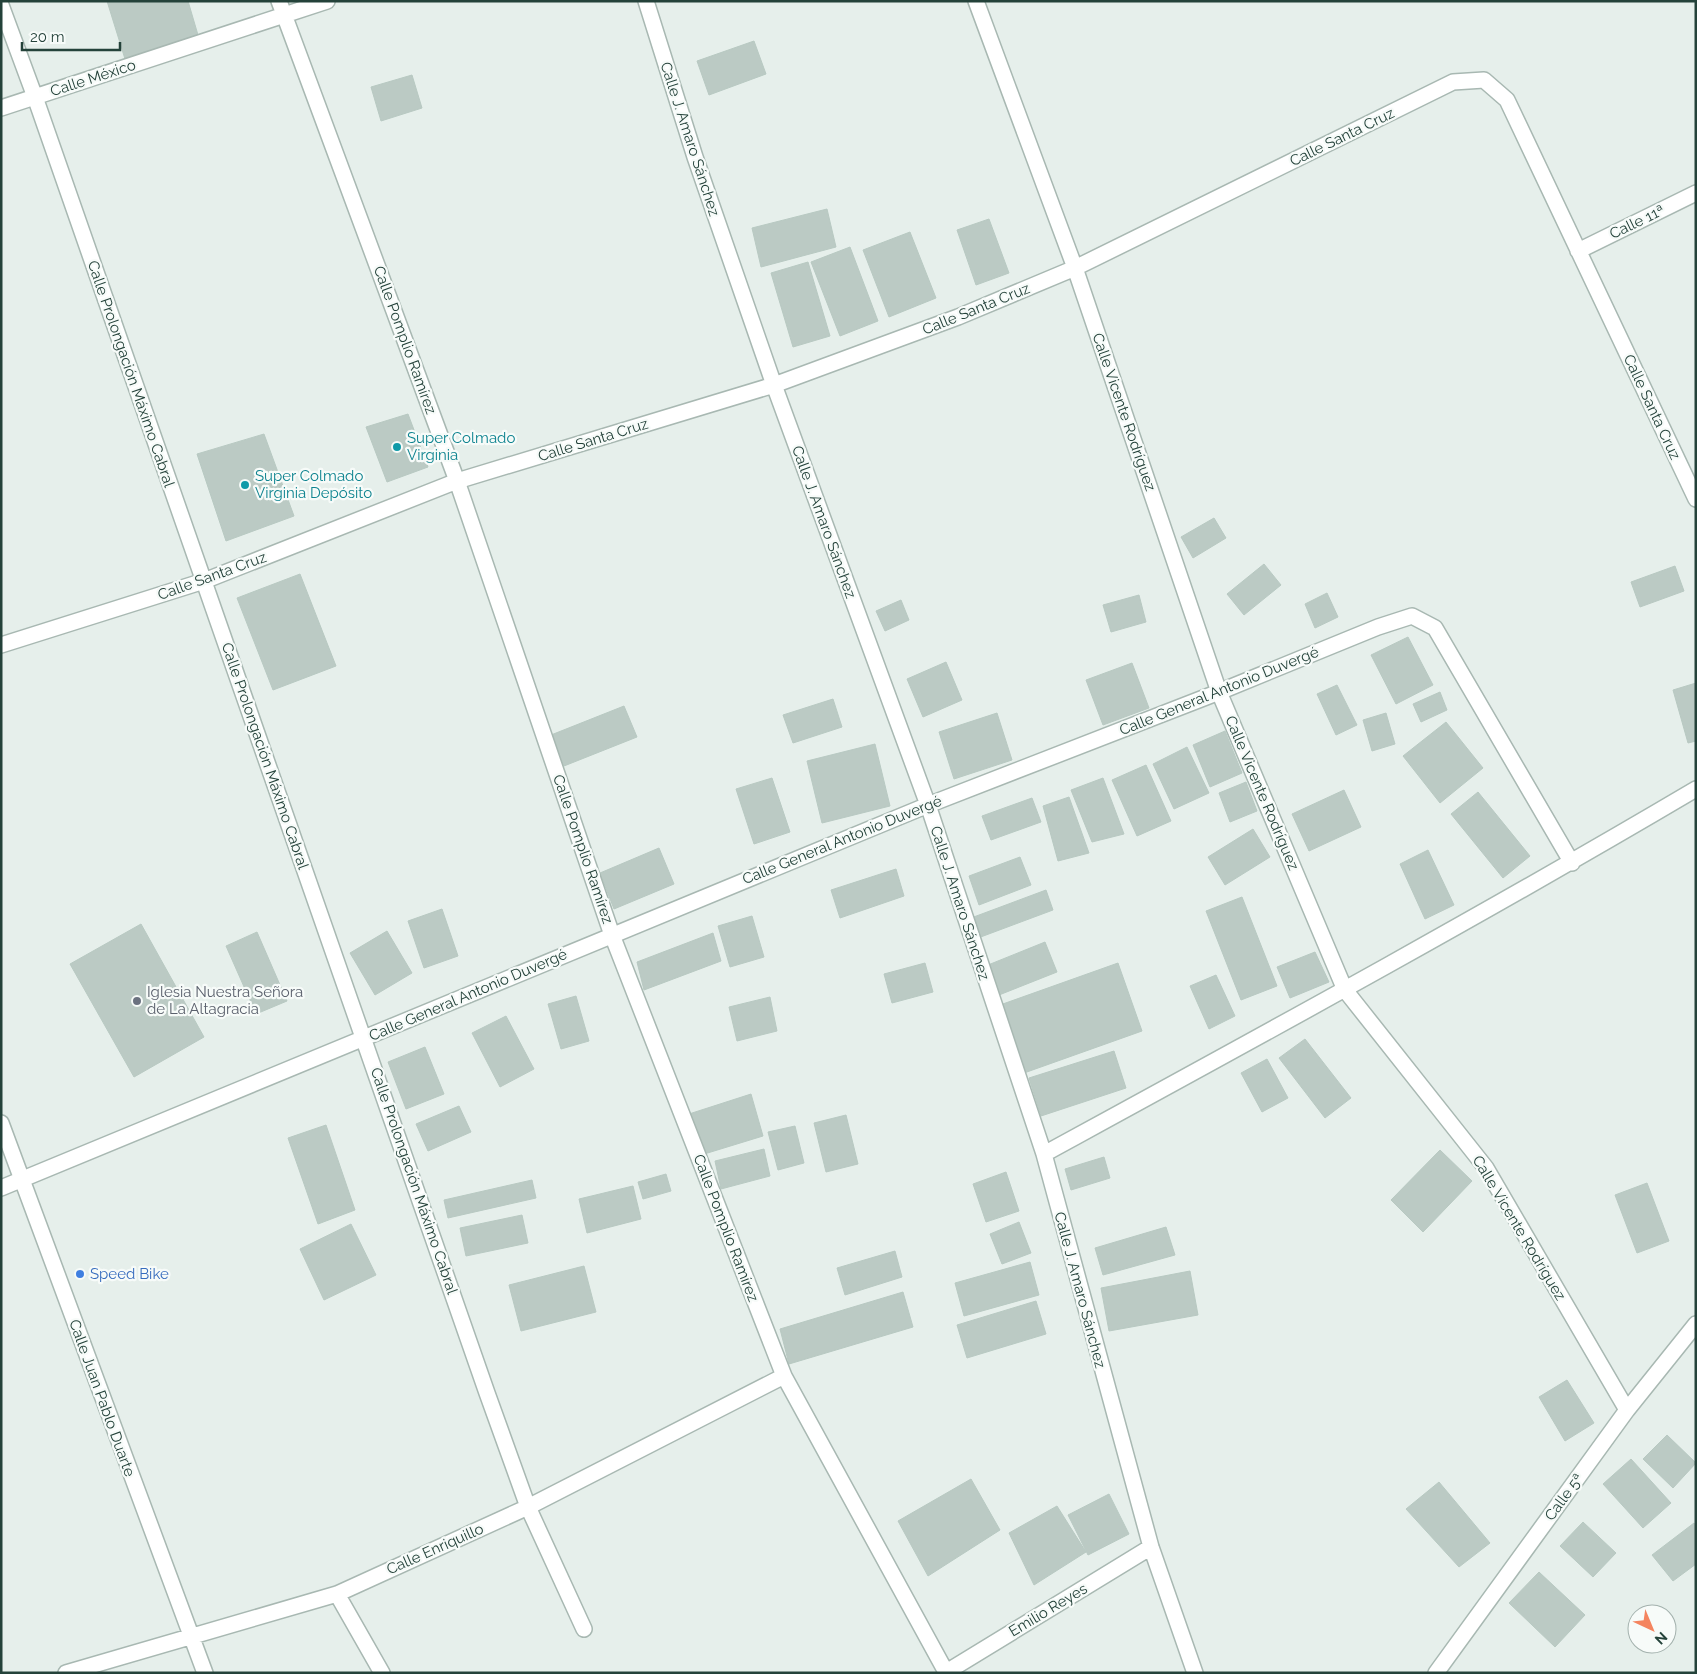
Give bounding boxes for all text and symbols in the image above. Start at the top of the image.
scale bar [22,20,120,52]
text: 20 m [30,28,65,46]
street label: Calle México [48,56,138,100]
street label: Calle J. Amaro Sánchez [657,60,723,218]
street label: Calle Santa Cruz [1287,104,1397,170]
street label: Calle 11ª [1607,201,1667,243]
street label: Calle Prolongación Máximo Cabral [84,258,179,491]
street label: Calle Pomplio Ramírez [370,263,440,417]
street label: Calle Santa Cruz [920,279,1032,339]
street label: Calle Vicente Rodríguez [1088,331,1160,493]
street label: Calle Santa Cruz [1620,352,1684,462]
street label: Calle Santa Cruz [536,415,650,465]
place label: Super Colmado Virginia [407,429,515,464]
marker: Super Colmado Virginia [391,441,403,453]
street label: Calle J. Amaro Sánchez [788,443,860,601]
place label: Super Colmado Virginia Depósito [255,467,372,502]
marker: Super Colmado Virginia Depósito [239,479,251,491]
street label: Calle Santa Cruz [155,548,269,604]
street label: Calle Prolongación Máximo Cabral [218,640,313,873]
street label: Calle General Antonio Duvergé [1117,643,1321,739]
street label: Calle Vicente Rodríguez [1221,713,1303,873]
street label: Calle Pomplio Ramírez [549,772,617,926]
street label: Calle General Antonio Duvergé [740,792,944,888]
street label: Calle J. Amaro Sánchez [927,824,993,982]
street label: Calle General Antonio Duvergé [366,945,570,1045]
place label: Iglesia Nuestra Señora de La Altagracia [147,983,303,1018]
marker: Iglesia Nuestra Señora de La Altagracia [131,995,143,1007]
street label: Calle Prolongación Máximo Cabral [367,1065,462,1298]
street label: Calle Pomplio Ramírez [690,1152,762,1304]
street label: Calle Vicente Rodríguez [1469,1152,1569,1304]
street label: Calle J. Amaro Sánchez [1050,1210,1110,1370]
place label: Speed Bike [90,1265,169,1283]
marker: Speed Bike [74,1268,86,1280]
street label: Calle Juan Pablo Duarte [65,1317,139,1479]
street label: Calle 5ª [1541,1470,1587,1524]
street label: Calle Enriquillo [384,1520,486,1578]
street label: Emilio Reyes [1006,1580,1090,1640]
north arrow [1627,1604,1677,1654]
text: N [1652,1629,1670,1648]

